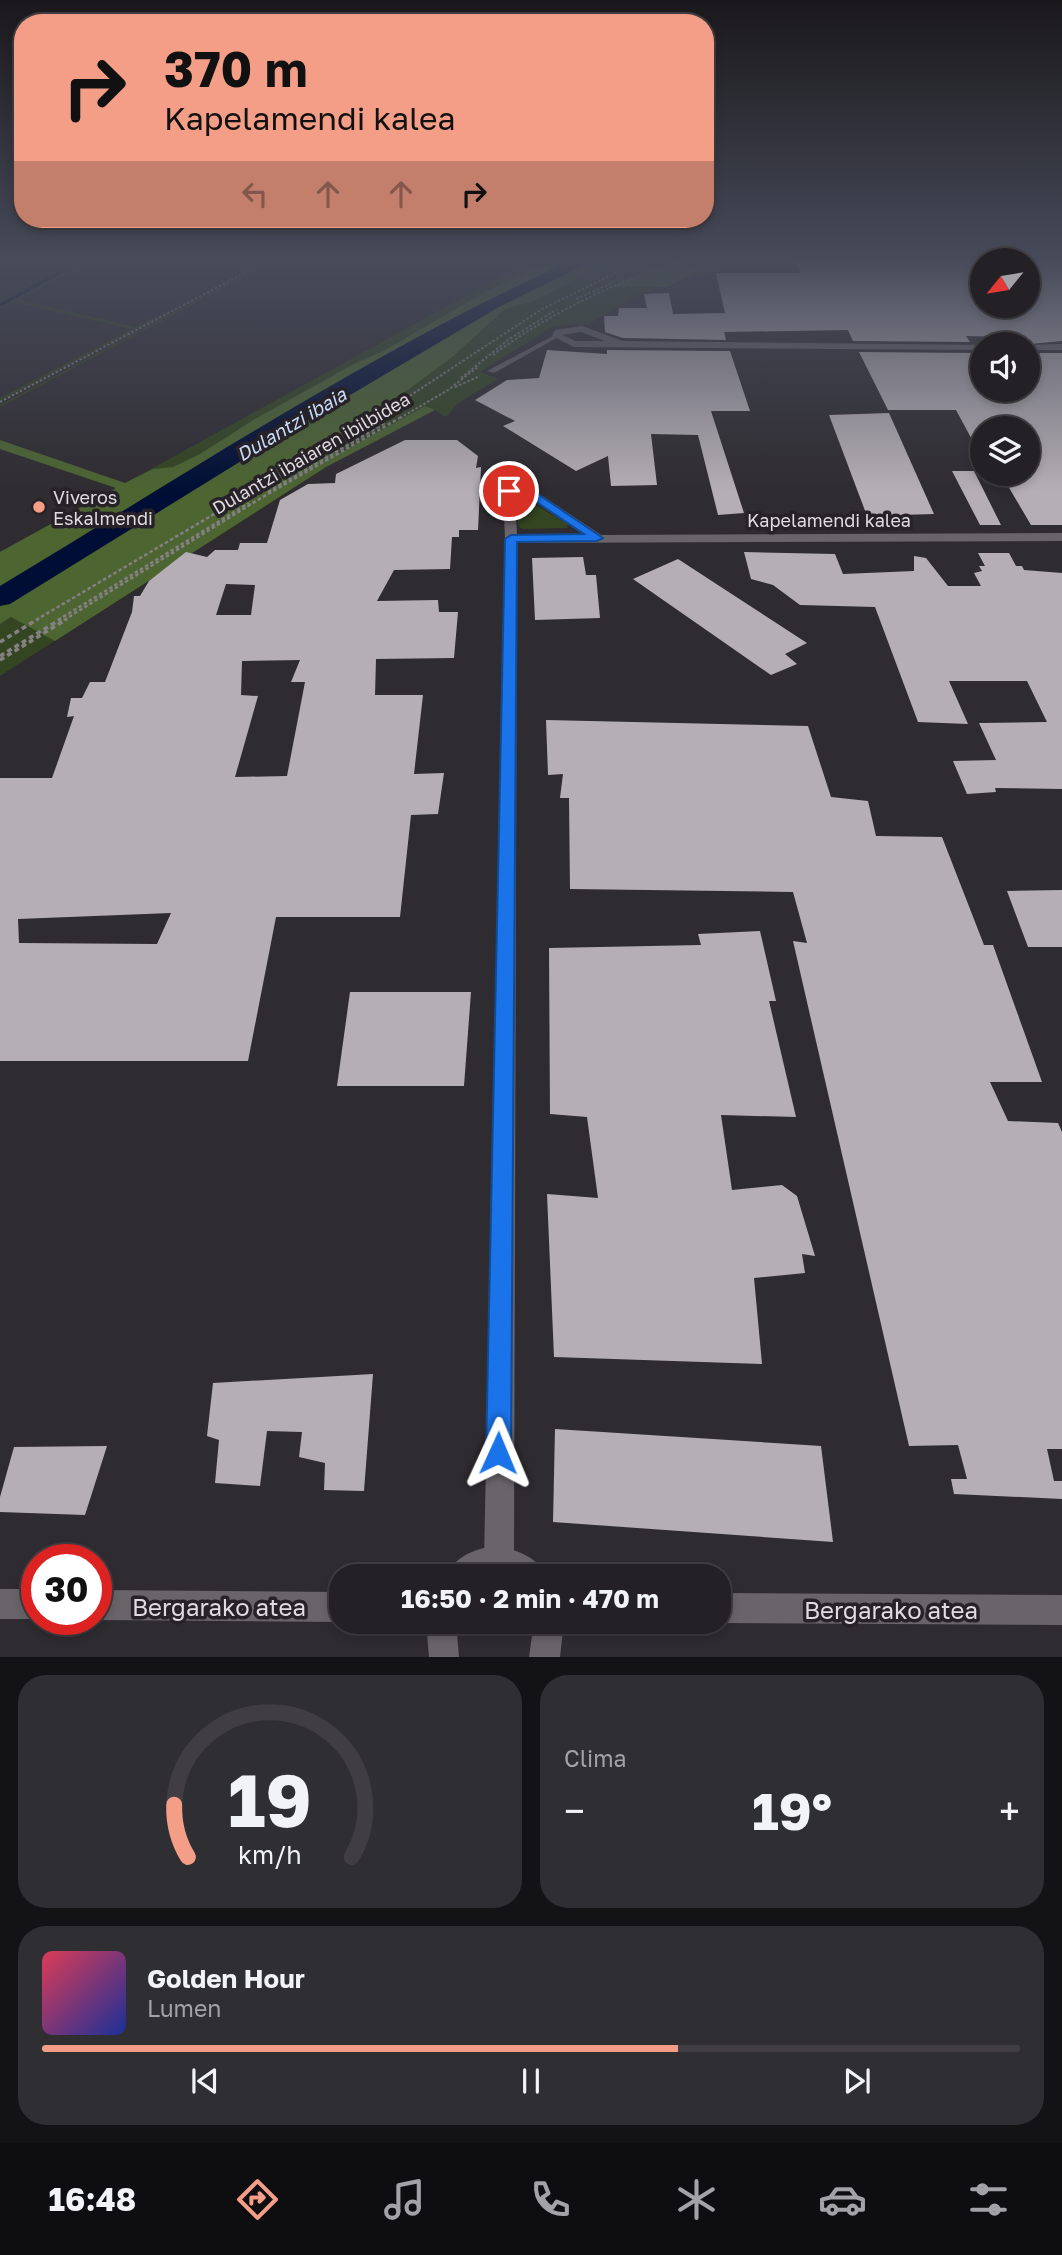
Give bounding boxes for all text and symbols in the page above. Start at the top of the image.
text: 370 m [164,39,308,98]
icon: right [49,42,140,133]
text: Kapelamendi kalea [164,99,456,137]
icon: left [236,175,274,213]
icon: ahead [309,175,347,213]
icon: ahead [382,175,420,213]
icon: right [455,175,493,213]
north arrow [970,248,1040,318]
map controls [970,248,1040,486]
button: sound [970,332,1040,402]
water label: Dulantzi ibaia [232,382,351,466]
street label: Dulantzi ibaiaren ibilbidea [208,387,414,519]
button: layers [970,416,1040,486]
pin [479,461,539,521]
icon: arrive [490,472,528,510]
place label: Viveros Eskalmendi [53,486,153,529]
marker: Viveros Eskalmendi [31,499,47,515]
street label: Kapelamendi kalea [747,509,911,531]
position arrow [461,1416,535,1490]
speed limit sign: 30 [21,1544,112,1635]
text: 16:50 · 2 min · 470 m [401,1583,659,1614]
street label: Bergarako atea [132,1592,306,1621]
street label: Bergarako atea [804,1595,978,1624]
text: Clima [564,1744,627,1772]
text: 19 [228,1757,312,1844]
text: 19° [752,1779,832,1841]
text: − [564,1788,585,1833]
text: + [999,1788,1020,1833]
text: km/h [238,1839,302,1870]
text: Golden Hour [147,1963,305,1994]
text: Lumen [147,1994,221,2022]
icon: previous [186,2062,224,2100]
icon: pause [512,2062,550,2100]
icon: next [838,2062,876,2100]
icon: directions [233,2175,282,2224]
icon: music [380,2175,429,2224]
icon: phone [526,2175,575,2224]
icon: climate [672,2175,721,2224]
icon: car [818,2175,867,2224]
icon: filters [964,2175,1013,2224]
text: 16:48 [49,2180,136,2218]

